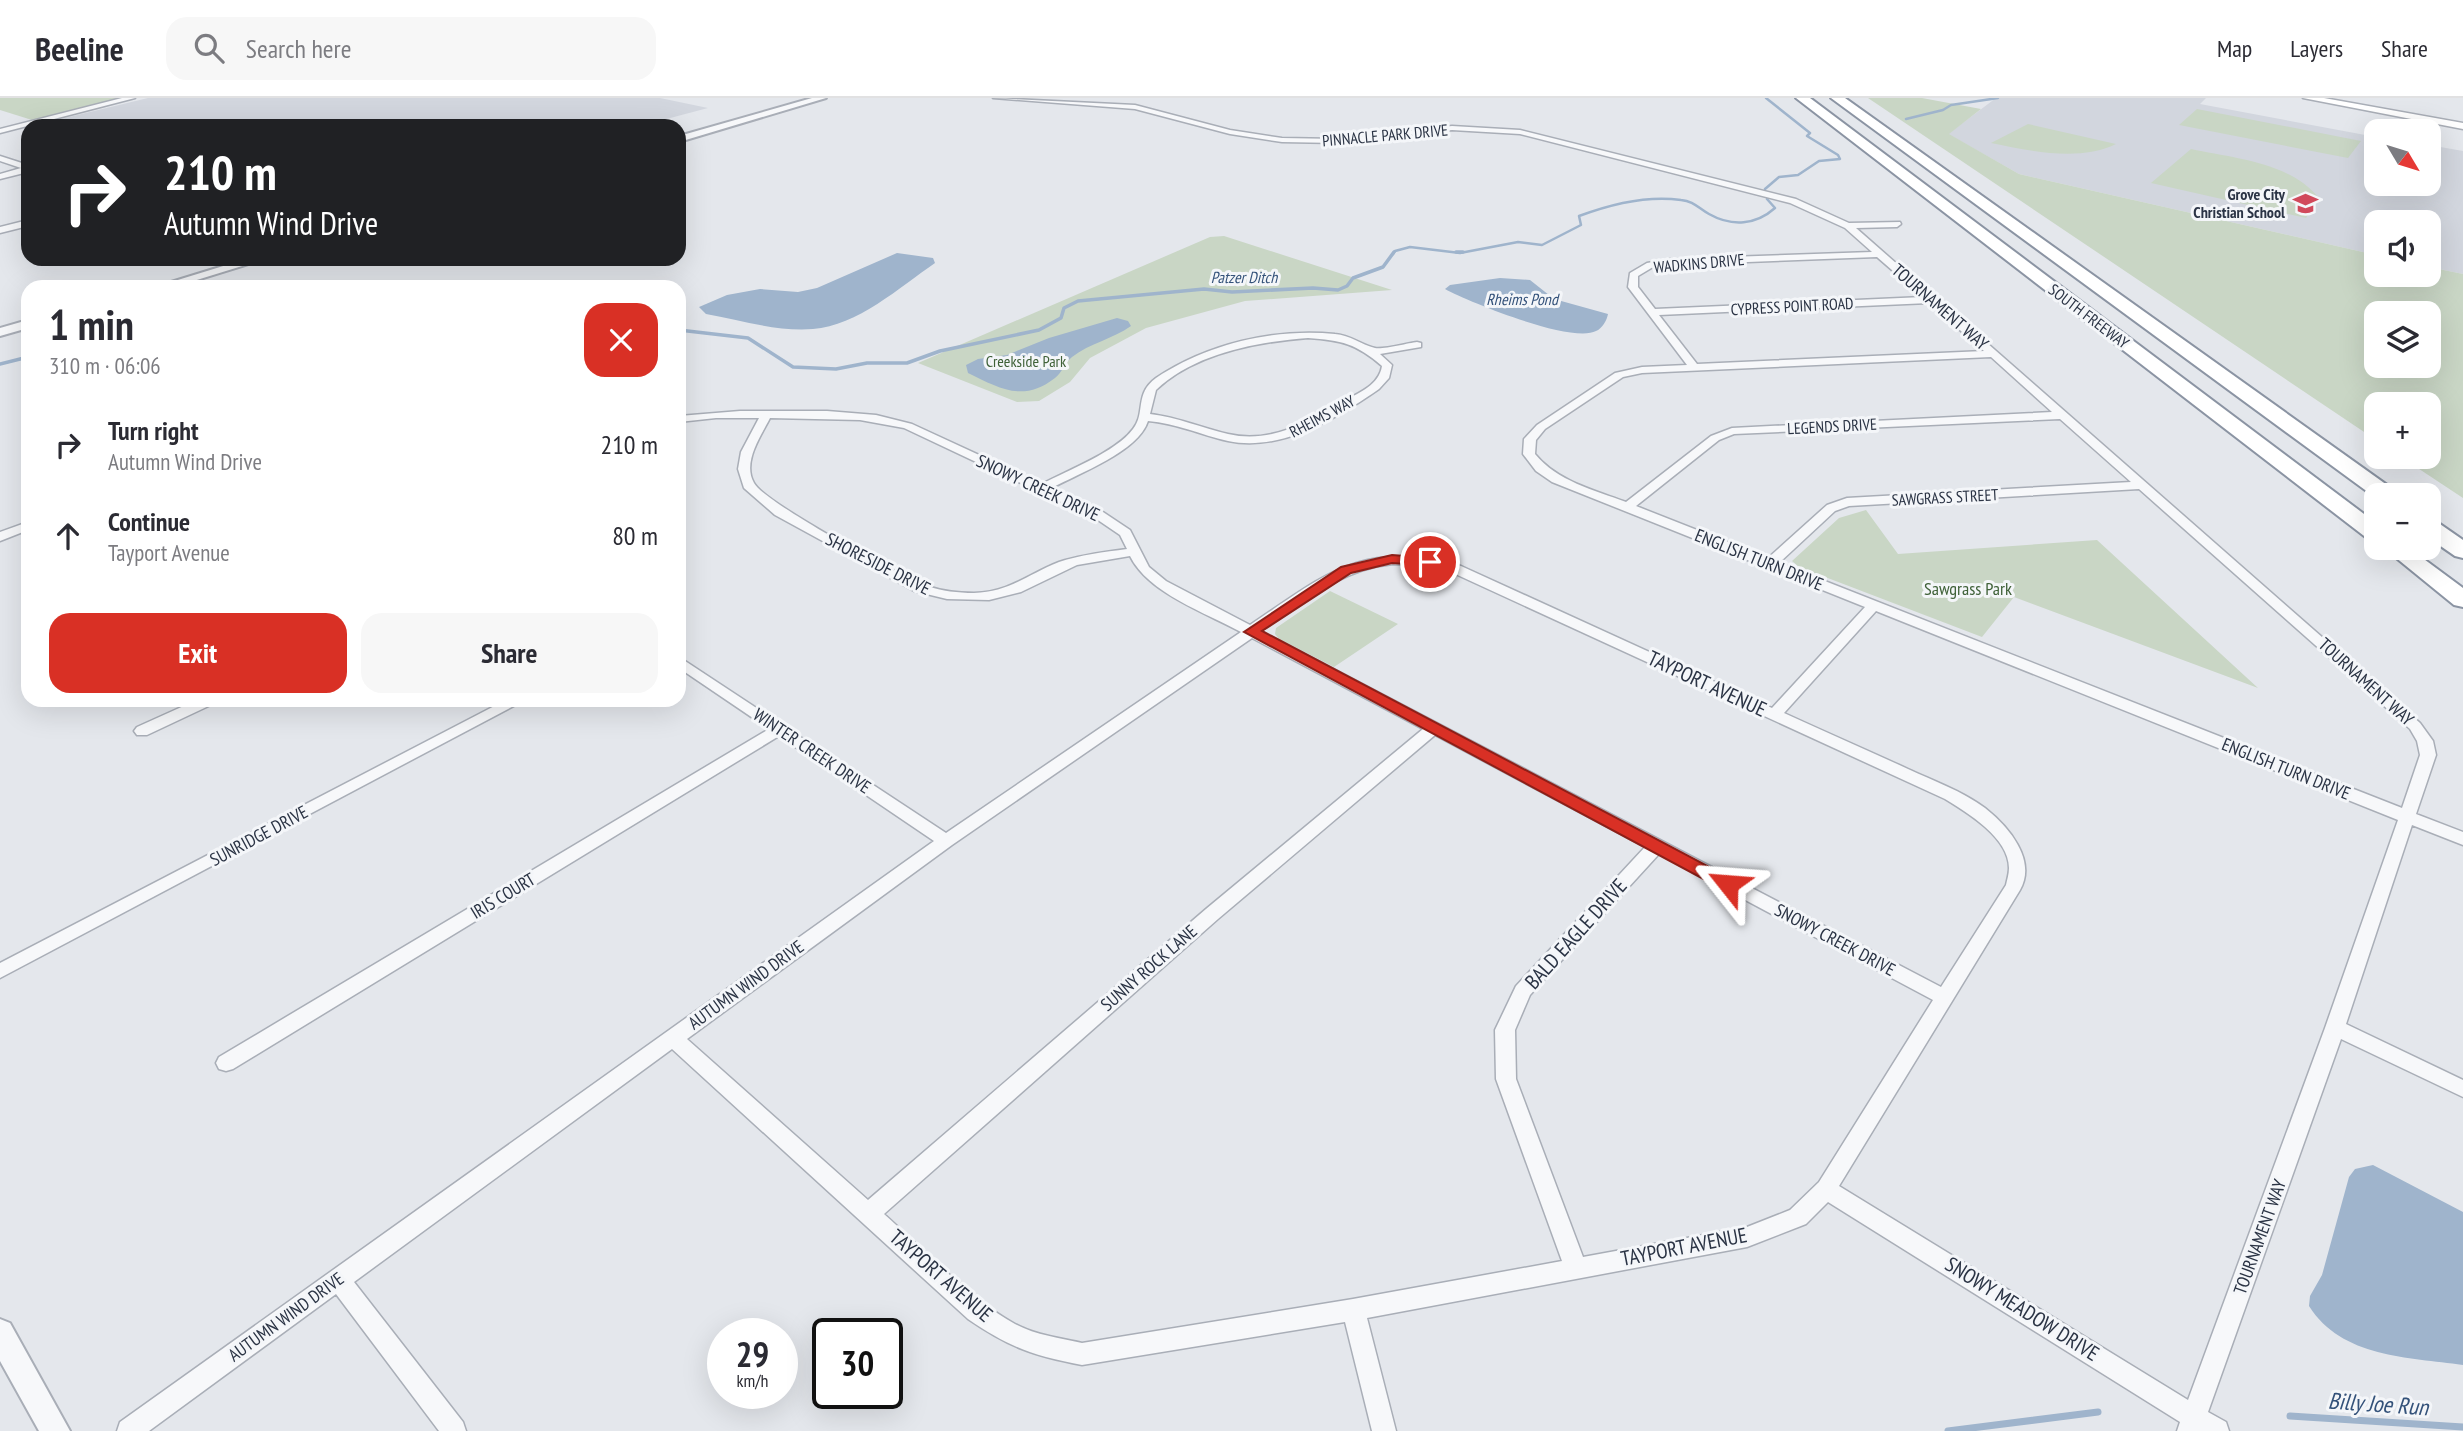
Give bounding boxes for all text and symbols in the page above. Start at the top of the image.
search box [166,17,656,80]
text: Beeline [35,27,124,70]
icon: search [190,29,228,67]
text: Search here [246,32,351,65]
text: Map [2217,33,2252,64]
text: Layers [2290,33,2343,64]
text: Share [2381,33,2428,64]
north arrow [2364,119,2441,196]
map controls [2364,119,2441,560]
street label: PINNACLE PARK DRIVE [1321,120,1449,150]
text: 210 m [164,140,277,204]
icon: right [49,147,140,238]
place label: Grove City Christian School [2193,184,2286,222]
school or university icon: Grove City Christian School [2291,189,2319,217]
text: Autumn Wind Drive [164,202,378,244]
button: sound [2364,210,2441,287]
street label: WADKINS DRIVE [1653,249,1745,277]
street label: TOURNAMENT WAY [1887,258,1994,355]
water label: Patzer Ditch [1211,267,1278,287]
street label: SOUTH FREEWAY [2045,279,2134,353]
water label: Rheims Pond [1486,289,1560,309]
street label: CYPRESS POINT ROAD [1730,293,1854,319]
text: 1 min [49,297,134,352]
button: layers [2364,301,2441,378]
button: close [584,303,658,377]
text: 310 m · 06:06 [49,351,161,380]
park label: Creekside Park [986,351,1067,371]
street label: RHEIMS WAY [1286,390,1359,442]
button: + [2364,392,2441,469]
text: Turn right [108,414,199,447]
street label: LEGENDS DRIVE [1787,414,1877,438]
icon: right [49,426,87,464]
text: 210 m [600,428,658,461]
text: Autumn Wind Drive [108,447,262,476]
street label: SNOWY CREEK DRIVE [973,449,1104,526]
button: − [2364,483,2441,560]
street label: SAWGRASS STREET [1891,484,1999,510]
text: Continue [108,505,190,538]
icon: ahead [49,517,87,555]
text: 80 m [612,519,658,552]
street label: ENGLISH TURN DRIVE [1692,523,1827,596]
street label: SHORESIDE DRIVE [822,527,935,600]
pin [1400,532,1460,592]
text: Tayport Avenue [108,538,230,567]
icon: arrive [1411,543,1449,581]
park label: Sawgrass Park [1924,577,2012,600]
button: Exit [49,613,347,693]
button: Share [361,613,658,693]
street label: TOURNAMENT WAY [2314,633,2419,731]
street label: TAYPORT AVENUE [1643,644,1771,723]
street label: WINTER CREEK DRIVE [749,703,876,798]
street label: ENGLISH TURN DRIVE [2219,732,2354,805]
street label: SUNRIDGE DRIVE [206,800,312,871]
position arrow [1691,847,1765,921]
street label: IRIS COURT [466,867,539,924]
street label: BALD EAGLE DRIVE [1519,873,1632,995]
street label: SNOWY CREEK DRIVE [1771,898,1900,981]
street label: SUNNY ROCK LANE [1096,920,1202,1016]
street label: AUTUMN WIND DRIVE [683,935,808,1034]
street label: TOURNAMENT WAY [2228,1175,2291,1297]
street label: TAYPORT AVENUE [1618,1221,1749,1272]
street label: TAYPORT AVENUE [884,1223,998,1328]
street label: SNOWY MEADOW DRIVE [1940,1250,2104,1367]
street label: AUTUMN WIND DRIVE [223,1267,348,1366]
speed limit sign: 30 [812,1318,903,1409]
text: 29 [736,1331,769,1377]
text: km/h [737,1369,768,1392]
water label: Billy Joe Run [2327,1386,2431,1422]

